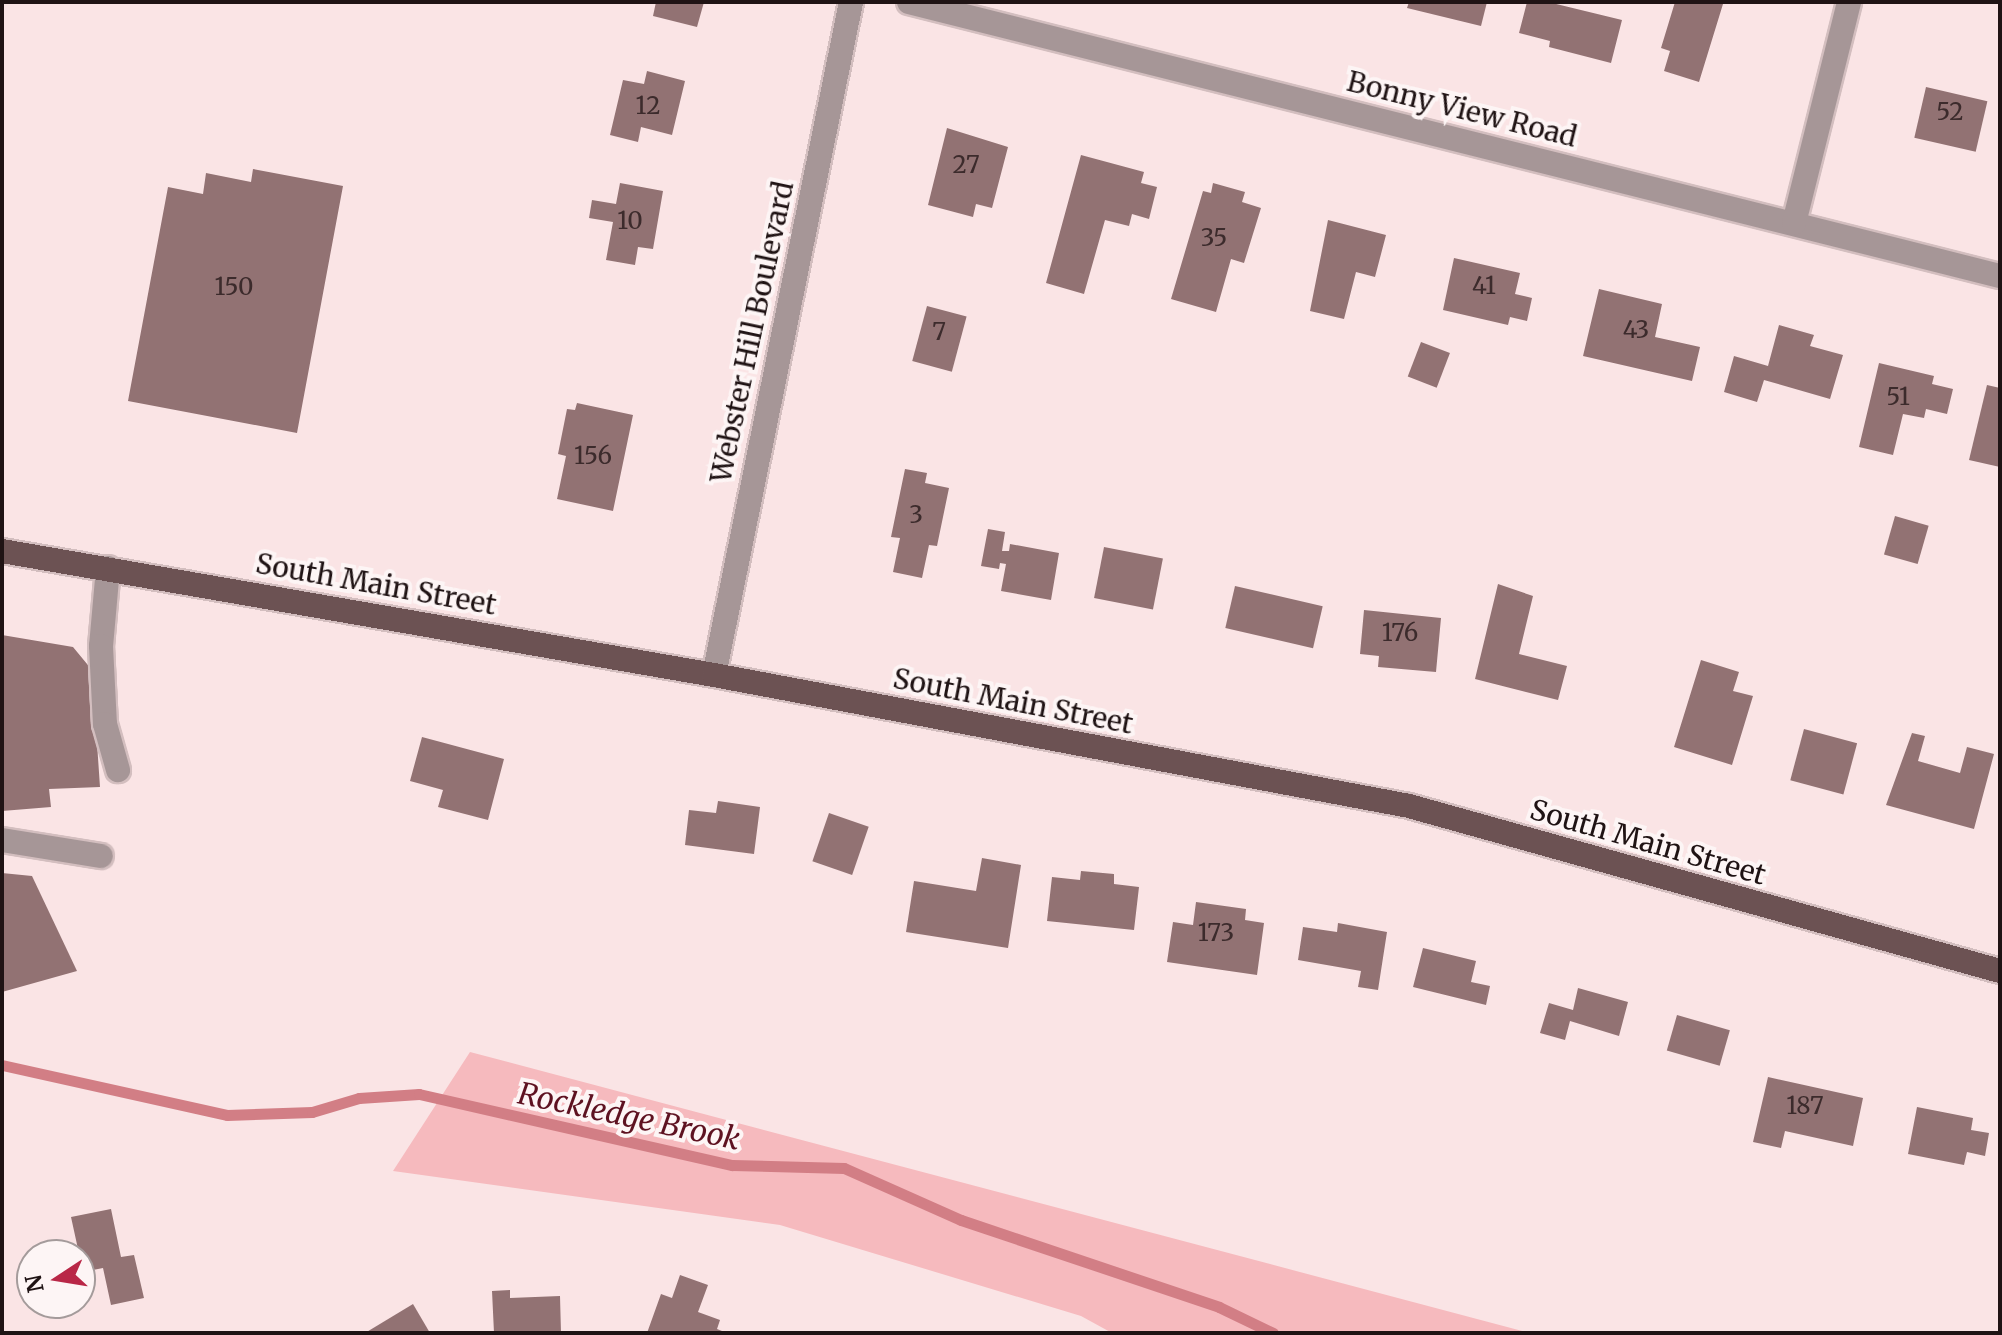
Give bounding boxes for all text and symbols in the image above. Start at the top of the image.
street label: Bonny View Road [1344,64,1580,154]
house number: 12 [636,92,660,120]
house number: 52 [1936,98,1964,126]
house number: 27 [952,151,980,179]
street label: Webster Hill Boulevard [704,178,800,486]
house number: 10 [617,207,643,235]
house number: 35 [1201,224,1227,252]
house number: 41 [1472,272,1496,300]
house number: 150 [214,273,254,301]
house number: 43 [1623,316,1649,344]
house number: 7 [932,318,946,346]
house number: 51 [1886,383,1910,411]
house number: 156 [574,442,612,470]
house number: 3 [909,501,923,529]
street label: South Main Street [253,546,499,622]
house number: 176 [1382,619,1418,647]
street label: South Main Street [890,661,1136,741]
street label: South Main Street [1526,792,1770,892]
house number: 173 [1198,919,1234,947]
water label: Rockledge Brook [515,1075,743,1157]
house number: 187 [1786,1092,1824,1120]
north arrow [16,1239,96,1319]
text: N [19,1272,50,1295]

